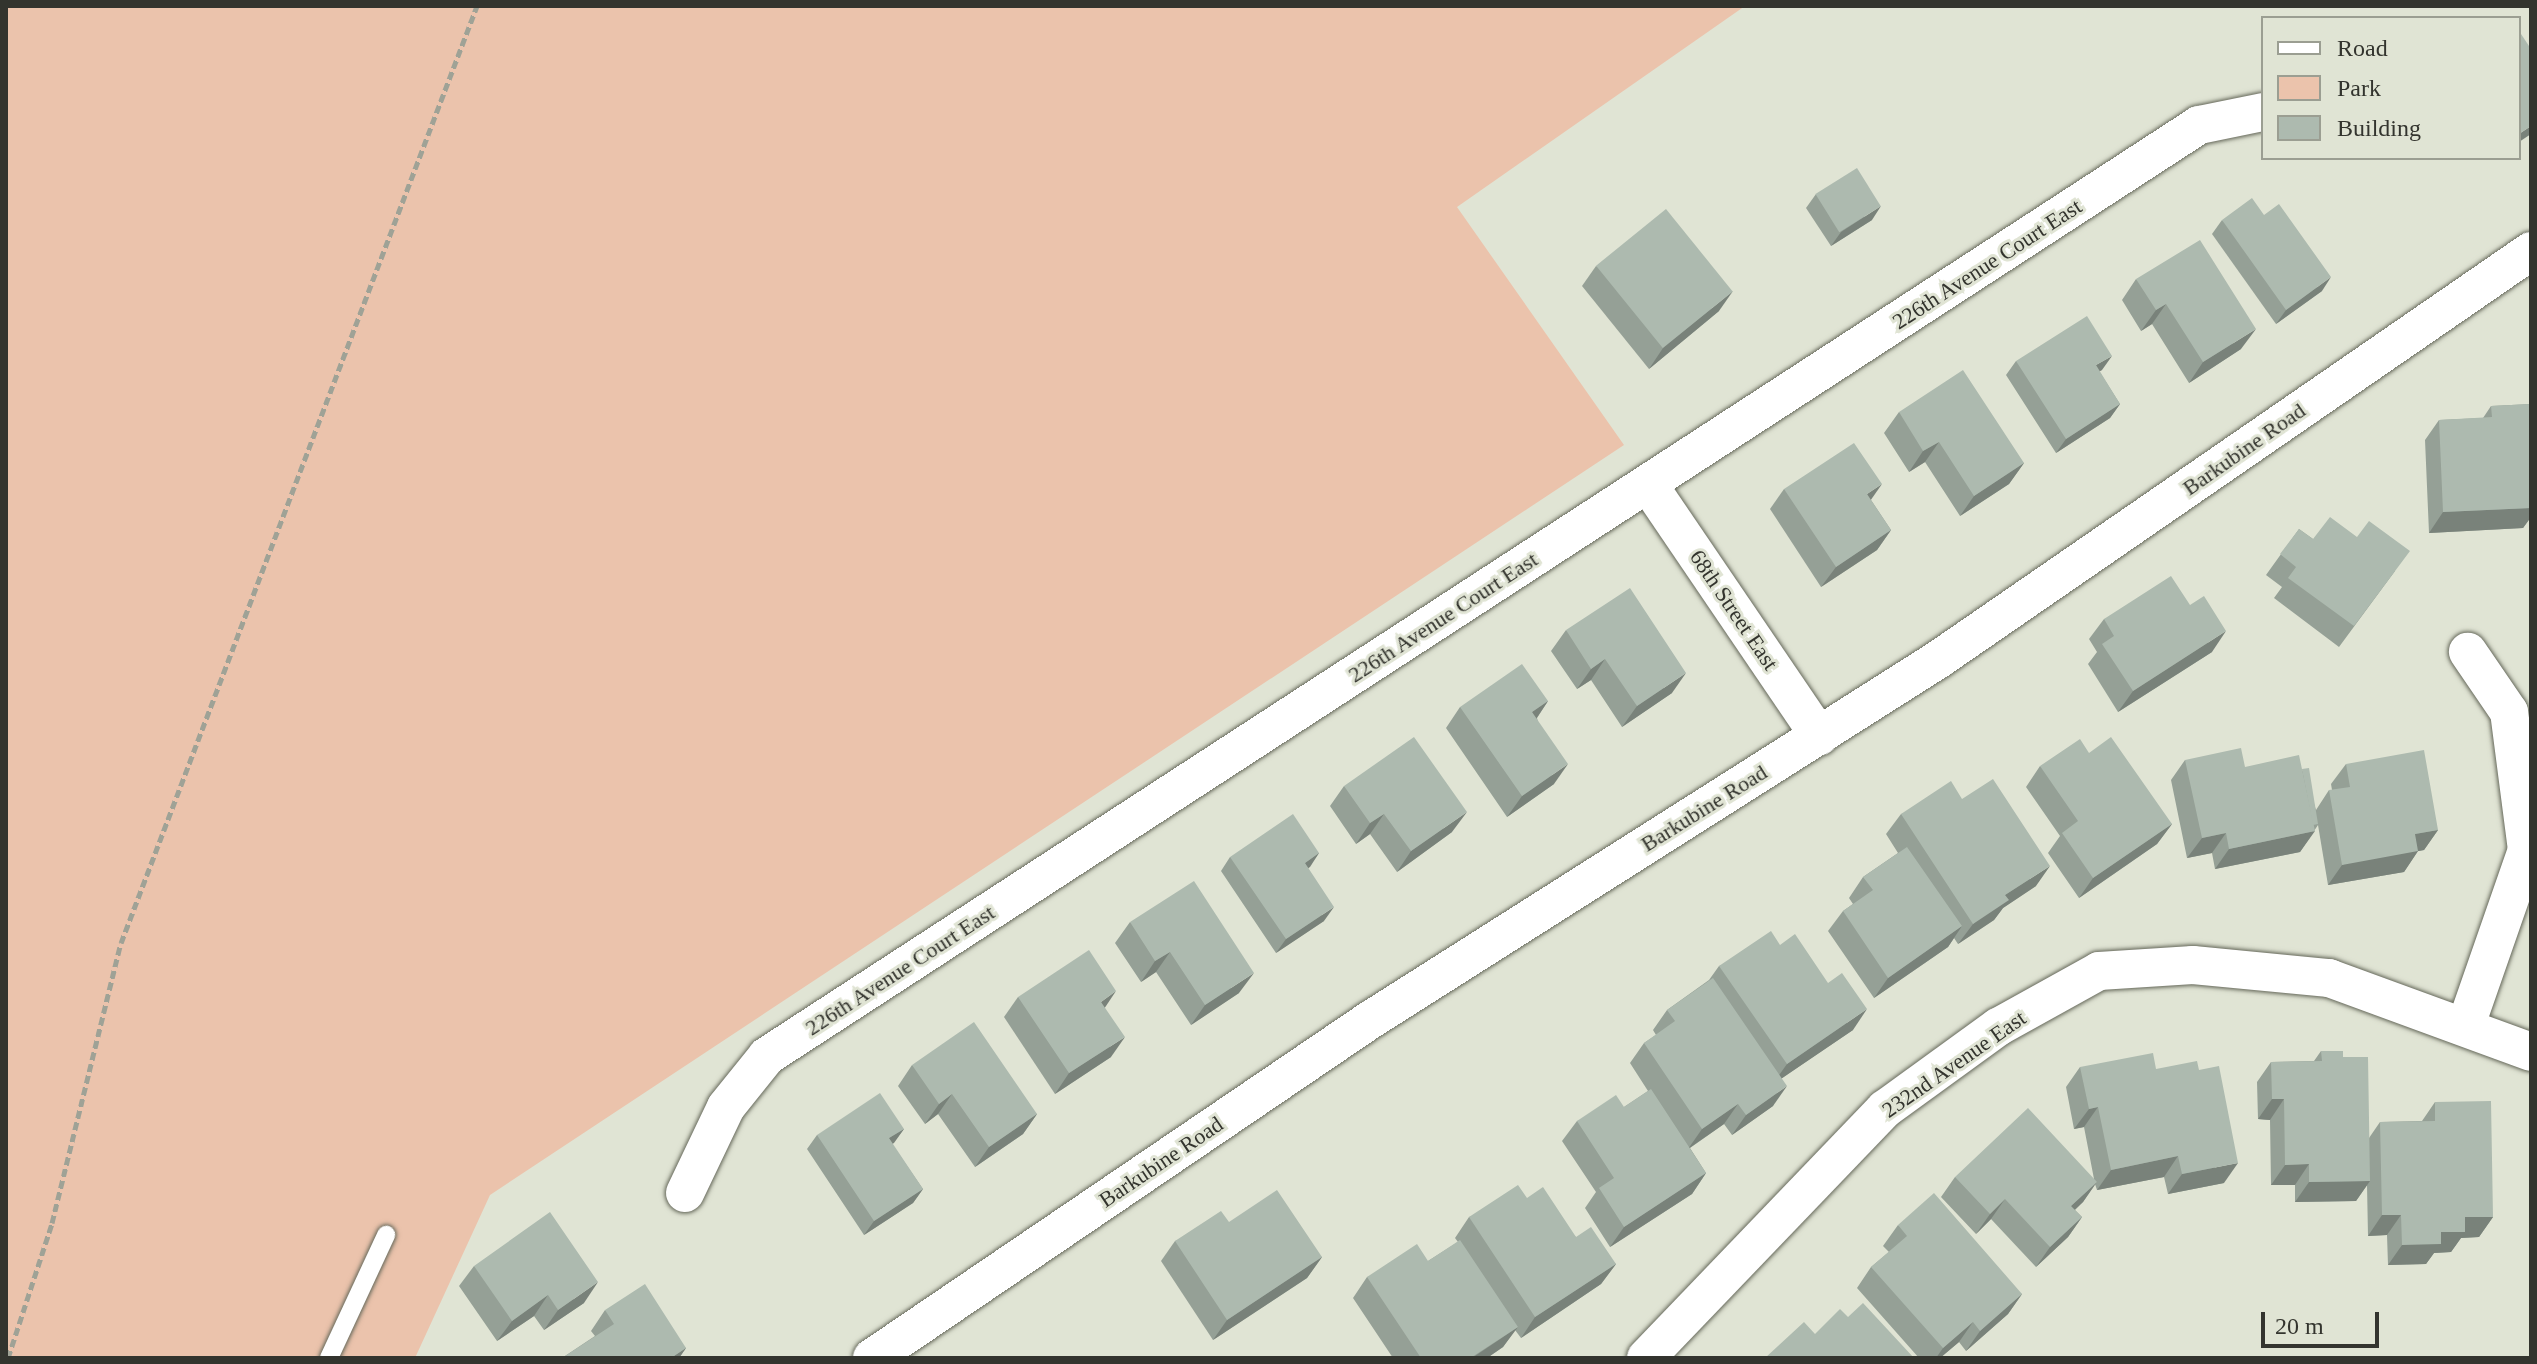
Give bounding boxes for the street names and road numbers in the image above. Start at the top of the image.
street label: 226th Avenue Court East [1887,193,2087,335]
street label: Barkubine Road [2178,397,2310,501]
street label: 68th Street East [1684,545,1784,675]
street label: 226th Avenue Court East [1343,546,1543,688]
street label: Barkubine Road [1636,759,1772,857]
street label: 226th Avenue Court East [800,899,1000,1041]
street label: 232nd Avenue East [1877,1004,2031,1124]
street label: Barkubine Road [1094,1111,1228,1213]

